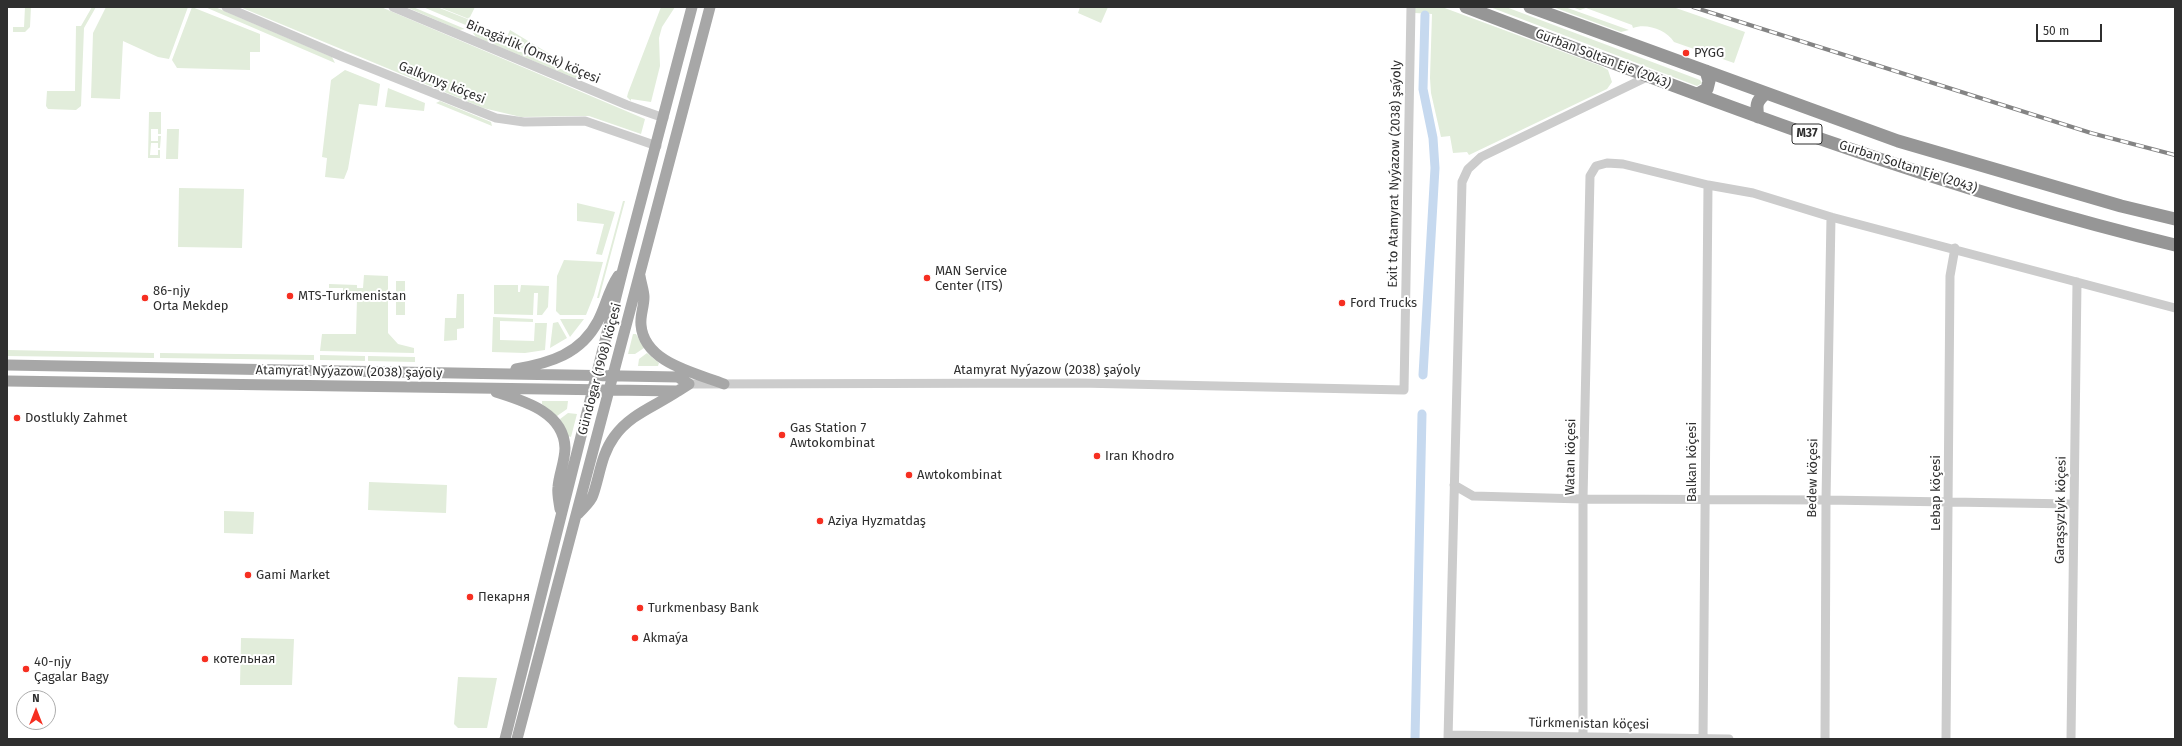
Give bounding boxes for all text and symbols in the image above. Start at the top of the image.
scale bar [2038,16,2104,42]
street label: Binagärlik (Omsk) köçesi [464,17,602,87]
text: 50 m [2043,24,2069,38]
street label: Gurban Soltan Eje (2043) [1533,26,1673,92]
place label: PYGG [1694,45,1724,61]
marker: PYGG [1681,48,1691,58]
street label: Galkynyş köçesi [396,58,488,108]
street label: Exit to Atamyrat Nyýazow (2038) şaýoly [1385,60,1405,288]
road number: M37 [1792,124,1822,144]
street label: Gurban Soltan Eje (2043) [1837,137,1979,197]
place label: MAN Service Center (ITS) [935,263,1007,294]
marker: MAN Service Center (ITS) [922,273,932,283]
place label: 86-njy Orta Mekdep [153,283,228,314]
place label: MTS-Turkmenistan [298,288,406,304]
marker: MTS-Turkmenistan [285,291,295,301]
marker: 86-njy Orta Mekdep [140,293,150,303]
place label: Ford Trucks [1350,295,1417,311]
marker: Ford Trucks [1337,298,1347,308]
street label: Gündogar (1908) köçesi [575,301,625,437]
street label: Atamyrat Nyýazow (2038) şaýoly [954,362,1140,378]
street label: Atamyrat Nyýazow (2038) şaýoly [256,363,442,381]
place label: Dostlukly Zahmet [25,410,127,426]
marker: Dostlukly Zahmet [12,413,22,423]
street label: Watan köçesi [1563,418,1579,496]
place label: Gas Station 7 Awtokombinat [790,420,875,451]
street label: Balkan köçesi [1684,422,1700,502]
marker: Gas Station 7 Awtokombinat [777,430,787,440]
street label: Bedew köçesi [1805,438,1821,518]
place label: Iran Khodro [1105,448,1174,464]
marker: Iran Khodro [1092,451,1102,461]
street label: Lebap köçesi [1928,455,1944,531]
street label: Garaşsyzlyk köçesi [2052,456,2070,564]
place label: Awtokombinat [917,467,1002,483]
marker: Awtokombinat [904,470,914,480]
place label: Aziya Hyzmatdaş [828,513,926,529]
marker: Aziya Hyzmatdaş [815,516,825,526]
place label: Gami Market [256,567,330,583]
marker: Gami Market [243,570,253,580]
place label: Пекарня [478,589,530,605]
marker: Пекарня [465,592,475,602]
place label: Turkmenbasy Bank [648,600,759,616]
marker: Turkmenbasy Bank [635,603,645,613]
place label: Аkmaýa [643,630,688,646]
marker: Аkmaýa [630,633,640,643]
place label: котельная [213,651,276,667]
place label: 40-njy Çagalar Bagy [34,654,109,685]
marker: котельная [200,654,210,664]
marker: 40-njy Çagalar Bagy [21,664,31,674]
north arrow [16,690,56,730]
text: N [32,692,40,705]
street label: Türkmenistan köçesi [1529,715,1649,733]

